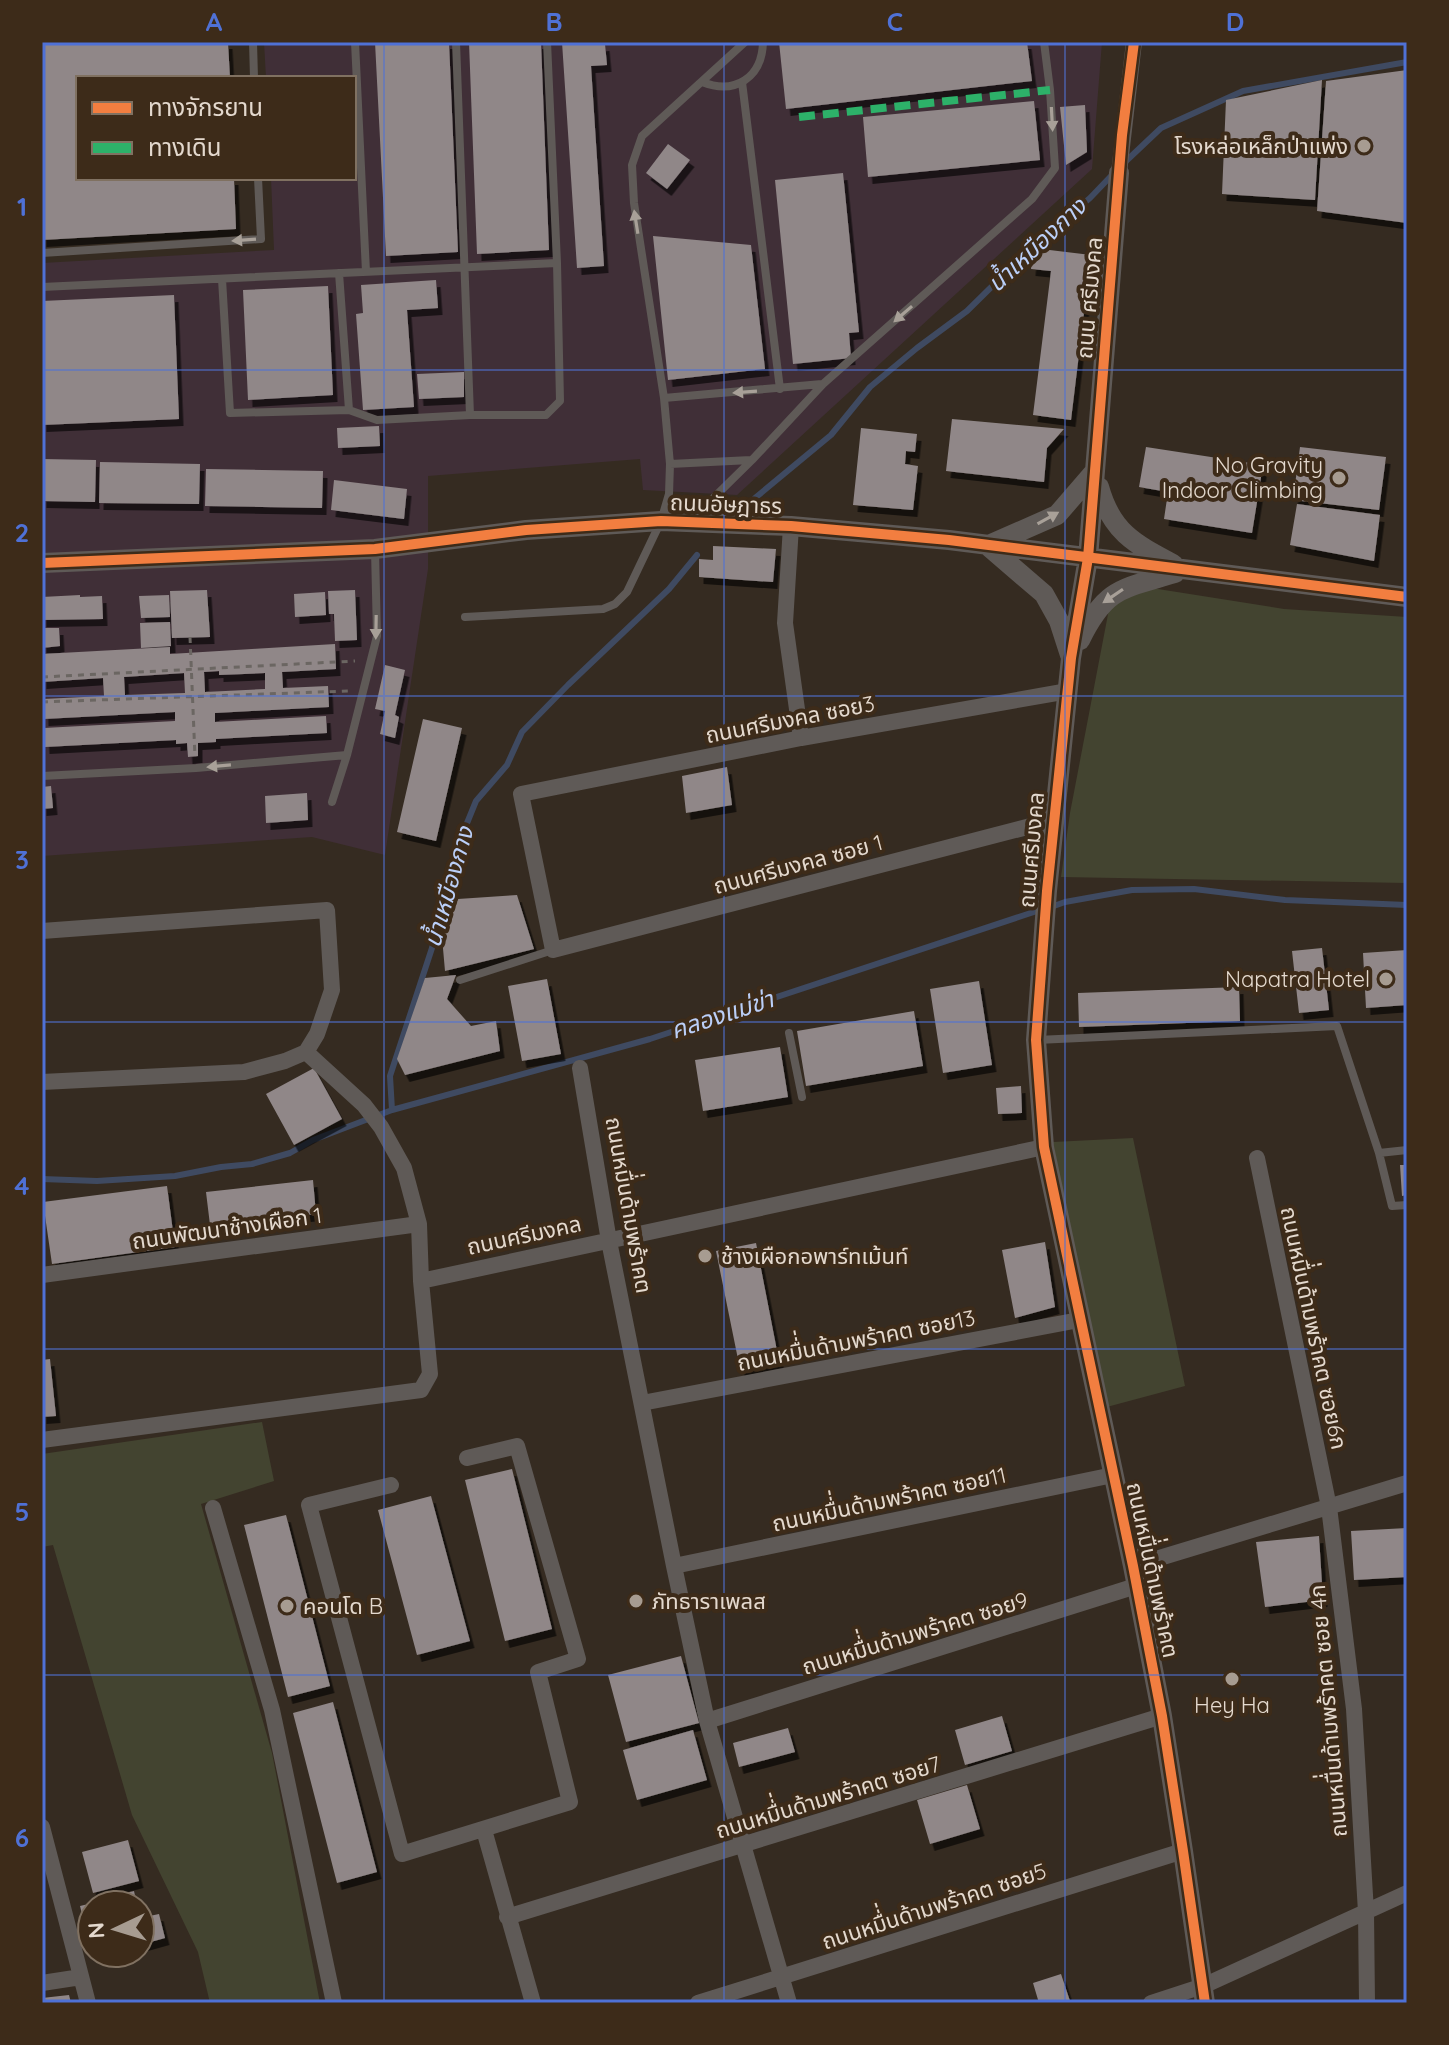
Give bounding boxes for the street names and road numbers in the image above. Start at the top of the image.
street label: ถนน ศรีมงคล [1070,236,1108,360]
street label: ถนนอัษฎาธร [670,488,782,520]
street label: ถนนศรีมงคล ซอย3 [703,689,877,749]
street label: ถนนศรีมงคล [1012,791,1050,909]
street label: ถนนศรีมงคล ซอย 1 [710,828,886,900]
street label: ถนนหมื่่นด้ามพร้าคต [600,1113,666,1295]
street label: ถนนพัฒนาช้างเผือก 1 [130,1201,324,1255]
street label: ถนนหมื่่นด้ามพร้าคต ซอย6ก [1275,1202,1361,1452]
street label: ถนนศรีมงคล [464,1209,584,1261]
street label: ถนนหมื่่นด้ามพร้าคต ซอย13 [733,1296,978,1377]
street label: ถนนหมื่่นด้ามพร้าคต ซอย11 [768,1453,1009,1538]
street label: ถนนหมื่่นด้ามพร้าคต [1121,1478,1193,1660]
street label: ถนนหมื่่นด้ามพร้าคต ซอย9 [796,1578,1031,1681]
street label: ถนนหมื่่นด้ามพร้าคต ซอย 4ก [1296,1584,1353,1839]
street label: ถนนหมื่่นด้ามพร้าคต ซอย7 [710,1742,944,1845]
street label: ถนนหมื่่นด้ามพร้าคต ซอย5 [816,1849,1050,1956]

